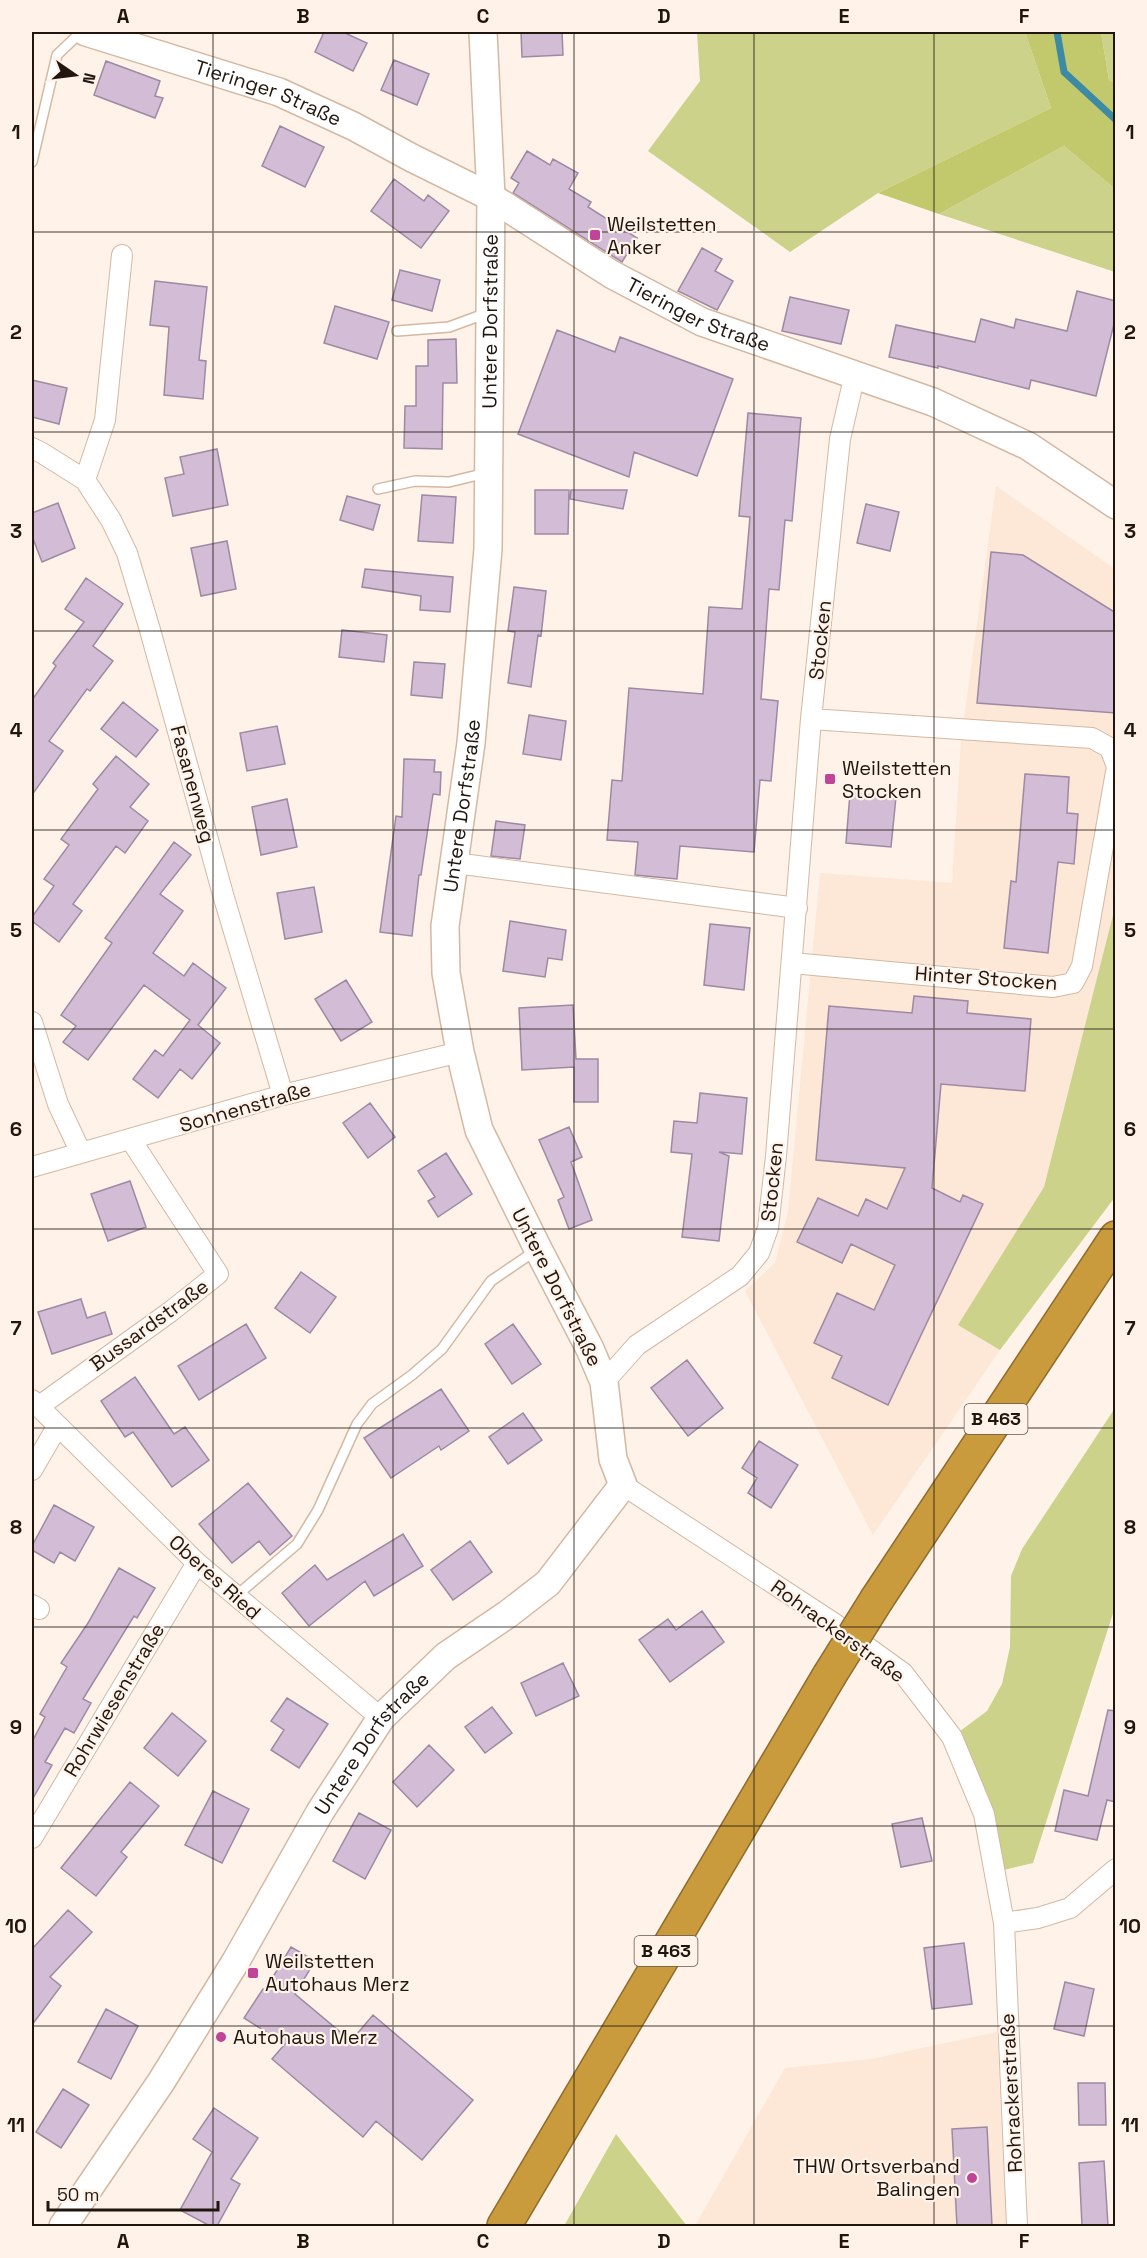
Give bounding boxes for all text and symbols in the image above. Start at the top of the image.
text: A [117,3,130,29]
text: B [296,3,310,29]
text: C [477,3,490,29]
text: D [657,3,671,29]
text: E [838,3,850,29]
text: F [1019,3,1030,29]
north arrow [45,45,105,105]
street label: Tieringer Straße [191,54,346,132]
text: N [78,71,101,86]
text: 1 [11,119,21,145]
text: 1 [1125,119,1135,145]
place label: Weilstetten Anker [607,211,717,260]
marker: Weilstetten Anker [588,228,602,242]
street label: Untere Dorfstraße [476,234,504,409]
street label: Tieringer Straße [622,271,774,358]
text: 2 [10,319,22,345]
text: 2 [1124,319,1136,345]
text: 3 [10,518,22,544]
text: 3 [1124,518,1136,544]
street label: Stocken [803,599,837,681]
text: 4 [10,717,23,743]
text: 4 [1124,717,1137,743]
street label: Untere Dorfstraße [437,718,486,894]
street label: Fasanenweg [165,722,221,846]
place label: Weilstetten Stocken [842,755,952,804]
marker: Weilstetten Stocken [823,772,837,786]
text: 5 [10,917,22,943]
text: 5 [1124,917,1136,943]
street label: Hinter Stocken [914,960,1058,996]
street label: Sonnenstraße [176,1076,314,1138]
text: 6 [10,1116,22,1142]
text: 6 [1124,1116,1136,1142]
street label: Stocken [755,1141,789,1223]
street label: Untere Dorfstraße [506,1203,608,1371]
street label: Bussardstraße [84,1273,214,1377]
text: 7 [10,1315,22,1341]
text: 7 [1124,1315,1136,1341]
road number: B 463 [964,1404,1028,1434]
text: 8 [10,1514,22,1540]
text: 8 [1124,1514,1136,1540]
street label: Oberes Ried [164,1529,266,1625]
street label: Rohrackerstraße [766,1574,910,1688]
street label: Rohrwiesenstraße [58,1618,170,1782]
street label: Untere Dorfstraße [309,1666,435,1820]
text: 9 [10,1714,22,1740]
text: 9 [1124,1714,1136,1740]
text: 10 [5,1913,27,1939]
text: 10 [1119,1913,1141,1939]
road number: B 463 [634,1936,698,1966]
place label: Weilstetten Autohaus Merz [265,1948,410,1997]
marker: Weilstetten Autohaus Merz [246,1966,260,1980]
street label: Rohrackerstraße [994,2013,1028,2173]
place label: Autohaus Merz [233,2024,378,2050]
marker: Autohaus Merz [214,2030,228,2044]
text: 11 [7,2112,25,2138]
text: 11 [1121,2112,1139,2138]
place label: THW Ortsverband Balingen [793,2153,960,2202]
marker: THW Ortsverband Balingen [965,2171,979,2185]
scale bar [48,2174,218,2212]
text: 50 m [57,2183,99,2206]
text: A [117,2228,130,2254]
text: B [296,2228,310,2254]
text: C [477,2228,490,2254]
text: D [657,2228,671,2254]
text: E [838,2228,850,2254]
text: F [1019,2228,1030,2254]

